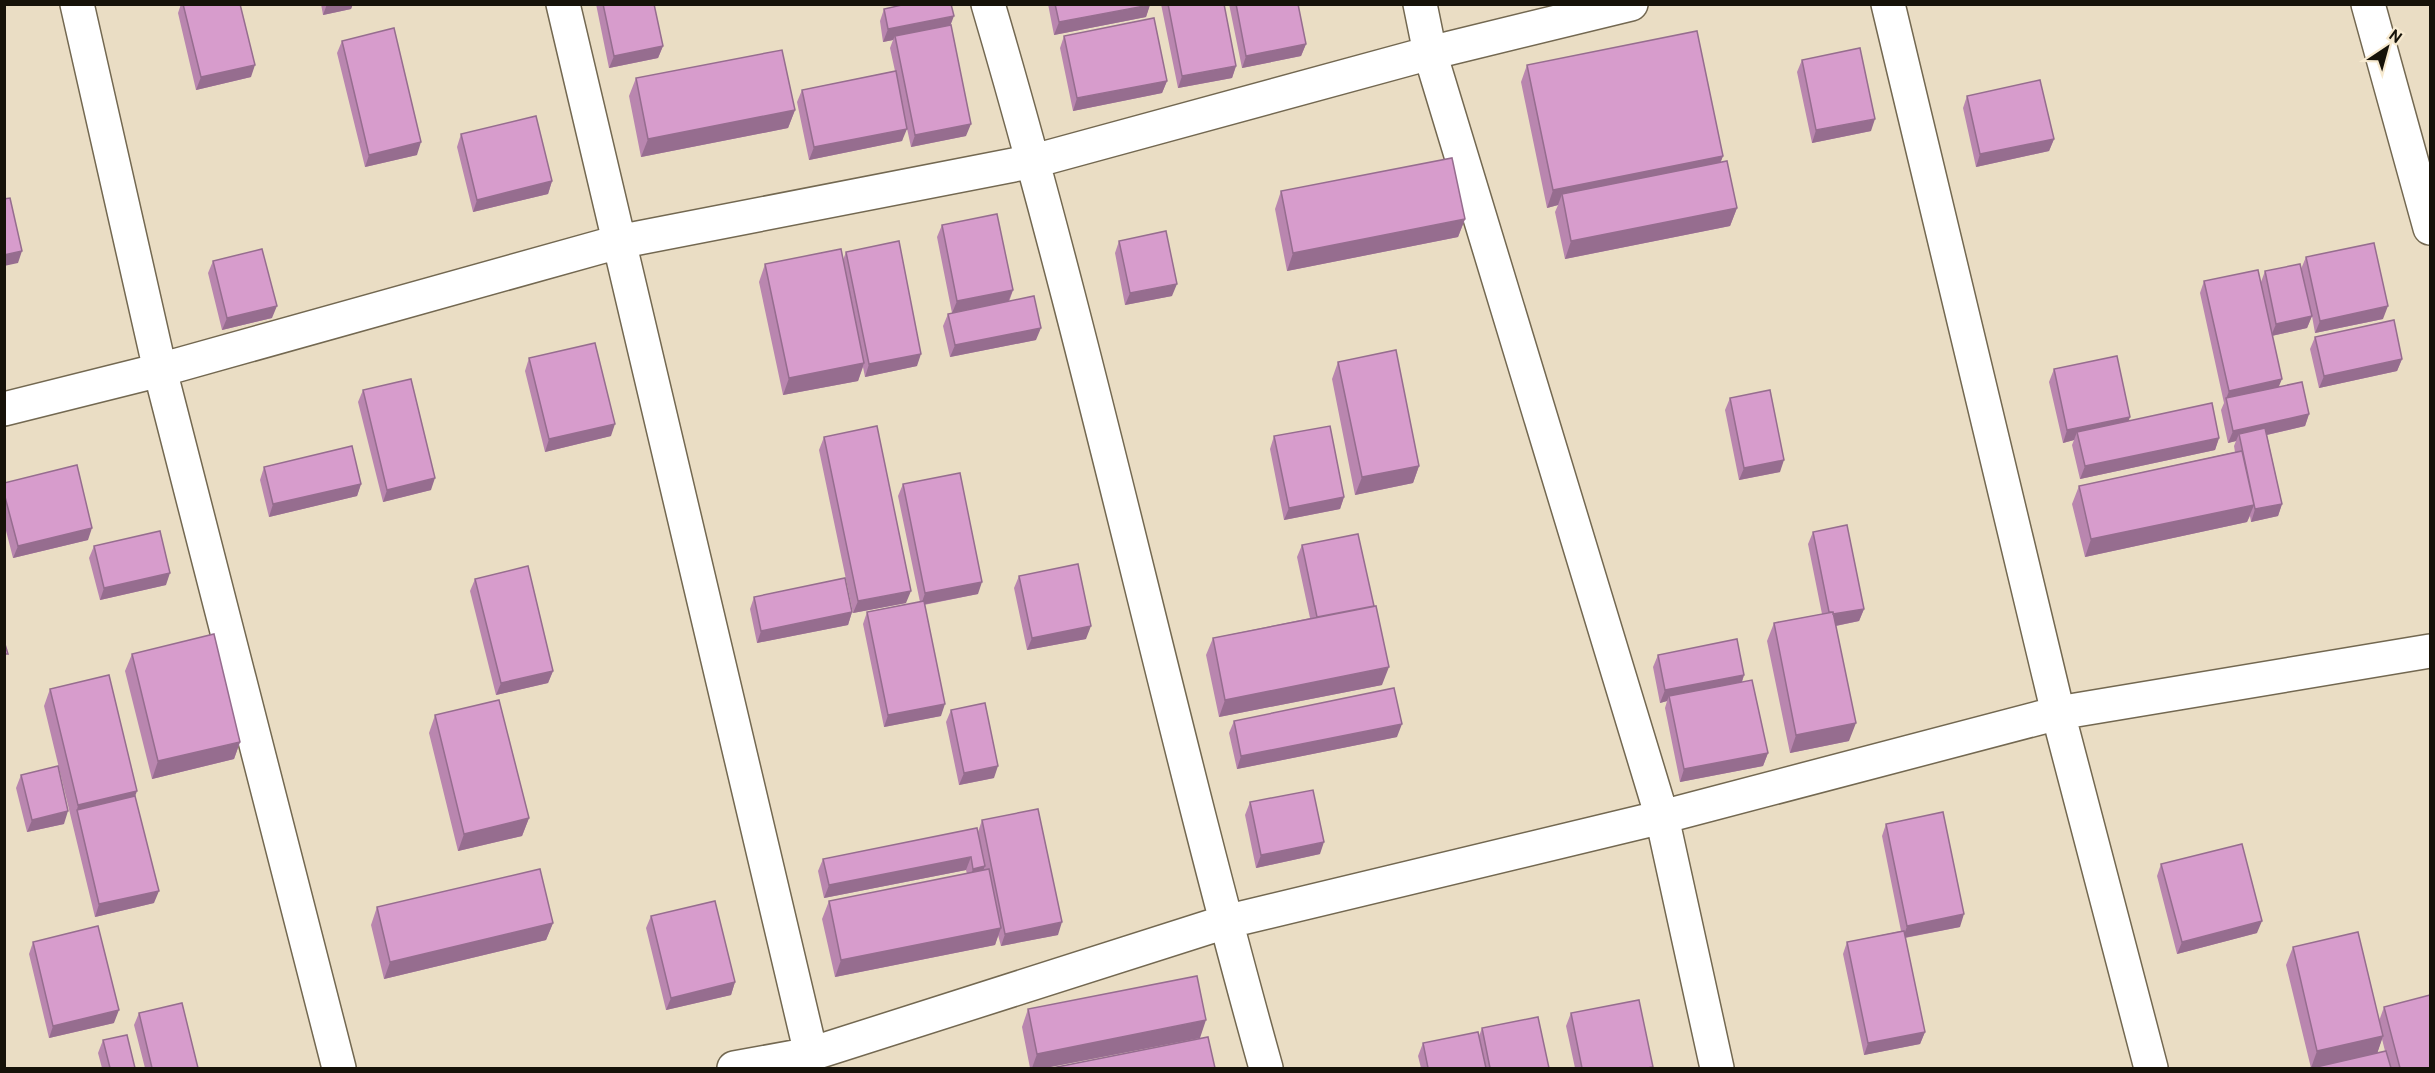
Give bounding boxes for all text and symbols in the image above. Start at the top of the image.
north arrow [2357,18,2417,78]
text: N [2384,26,2405,49]

